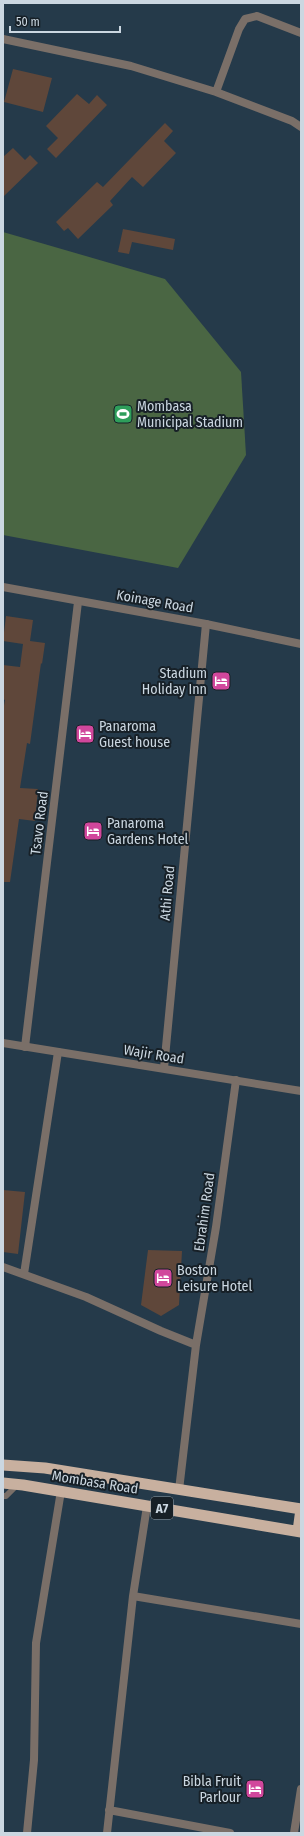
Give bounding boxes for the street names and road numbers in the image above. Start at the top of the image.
street label: Koinage Road [115,586,195,617]
street label: Tsavo Road [27,790,52,856]
street label: Athi Road [157,865,178,921]
street label: Wajir Road [122,1041,185,1068]
street label: Ebrahim Road [191,1172,218,1253]
street label: Mombasa Road [51,1467,139,1498]
road number: A7 [151,1497,173,1519]

